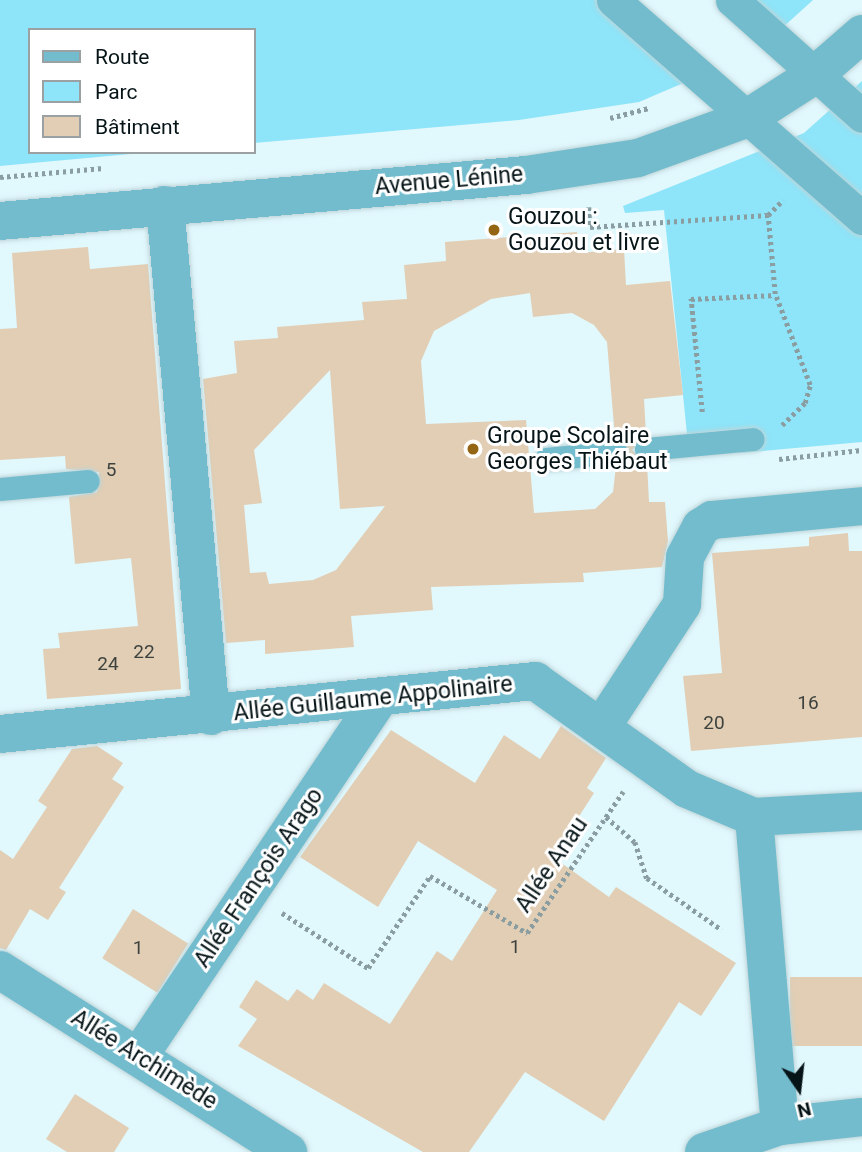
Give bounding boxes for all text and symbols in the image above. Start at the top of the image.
legend [28,28,256,154]
text: Route [95,45,150,69]
text: Parc [95,80,137,104]
text: Bâtiment [95,115,180,139]
street label: Avenue Lénine [374,161,524,201]
place label: Gouzou : Gouzou et livre [508,203,660,257]
marker: Gouzou : Gouzou et livre [486,222,502,238]
place label: Groupe Scolaire Georges Thiébaut [487,422,668,476]
marker: Groupe Scolaire Georges Thiébaut [465,441,481,457]
house number: 5 [106,459,116,481]
house number: 22 [133,641,155,663]
house number: 24 [97,653,119,675]
street label: Allée Guillaume Appolinaire [232,671,514,727]
house number: 16 [797,692,819,714]
house number: 20 [703,712,725,734]
street label: Allée François Arago [189,783,329,973]
street label: Allée Anau [510,812,594,918]
house number: 1 [510,936,520,958]
house number: 1 [133,937,143,959]
street label: Allée Archimède [66,1004,222,1116]
north arrow [764,1054,834,1124]
text: N [795,1097,813,1123]

